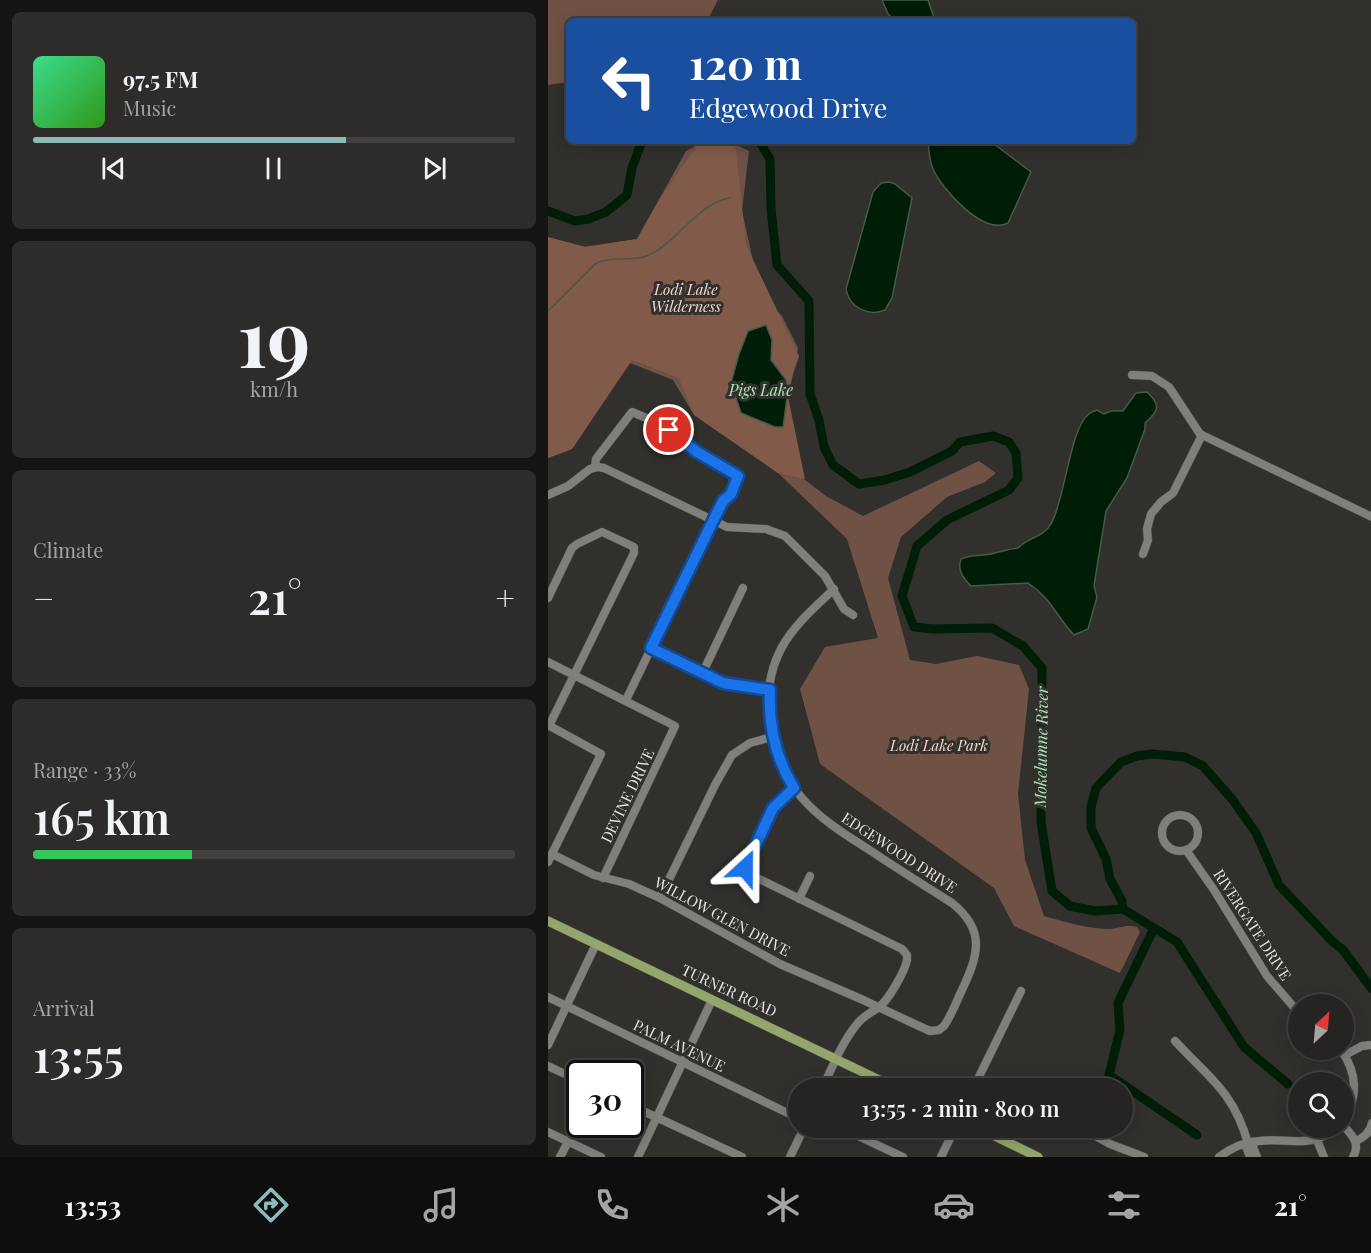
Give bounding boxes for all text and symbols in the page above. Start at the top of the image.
text: 120 m [689,35,802,91]
icon: left [590,42,668,120]
text: 97.5 FM [123,64,198,94]
text: Edgewood Drive [689,89,887,125]
text: Music [123,94,176,121]
icon: previous [97,152,130,185]
icon: pause [257,152,290,185]
icon: next [418,152,451,185]
park label: Lodi Lake Wilderness [651,279,721,316]
text: 19 [237,284,311,388]
text: km/h [250,375,298,402]
water label: Pigs Lake [728,379,793,400]
pin [643,404,694,455]
icon: arrive [652,413,685,446]
text: Climate [33,536,103,563]
text: 21° [248,566,302,626]
text: − [33,575,54,619]
text: + [496,575,515,619]
water label: Mokelumne River [1029,685,1052,809]
park label: Lodi Lake Park [889,735,988,755]
street label: DEVINE DRIVE [596,745,658,846]
text: Range · 33% [33,756,136,783]
text: 165 km [33,786,170,846]
street label: EDGEWOOD DRIVE [838,807,961,897]
position arrow [713,836,777,900]
street label: RIVERGATE DRIVE [1209,865,1296,984]
street label: WILLOW GLEN DRIVE [650,871,794,960]
street label: TURNER ROAD [679,959,780,1021]
text: Arrival [33,994,95,1021]
north arrow [1288,994,1354,1060]
map controls [1288,994,1354,1138]
street label: PALM AVENUE [630,1014,729,1076]
text: 13:55 [33,1024,124,1084]
speed limit sign: 30 [566,1060,644,1138]
button: search [1288,1072,1354,1138]
text: 13:55 · 2 min · 800 m [861,1093,1060,1123]
icon: directions [250,1184,292,1226]
icon: music [420,1184,462,1226]
icon: phone [591,1184,633,1226]
icon: climate [762,1184,804,1226]
icon: car [933,1184,975,1226]
icon: filters [1103,1184,1145,1226]
text: 13:53 [64,1187,121,1223]
text: 21° [1274,1187,1307,1223]

